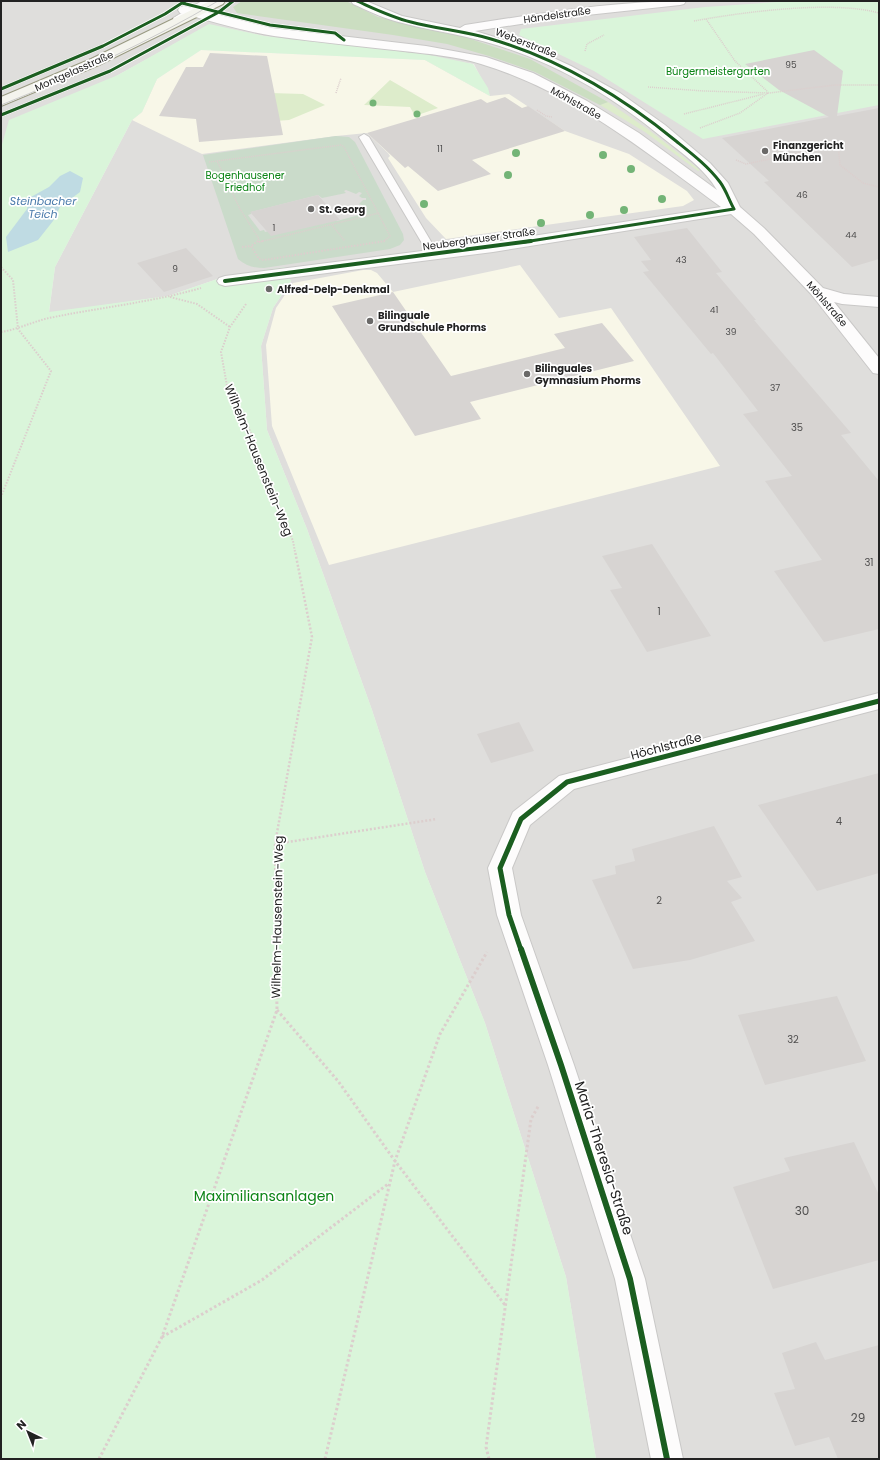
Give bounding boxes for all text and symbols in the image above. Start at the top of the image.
street label: Händelstraße [522,3,592,27]
street label: Weberstraße [493,24,559,62]
street label: Montgelasstraße [32,47,116,95]
house number: 95 [785,59,797,71]
park label: Bürgermeistergarten [666,64,770,79]
street label: Möhlstraße [548,83,604,123]
place label: Finanzgericht München [773,138,844,165]
house number: 11 [437,143,443,155]
marker: Finanzgericht München [760,146,770,156]
park label: Bogenhausener Friedhof [205,168,285,195]
house number: 46 [796,189,808,201]
water label: Steinbacher Teich [10,193,77,222]
place label: St. Georg [319,202,366,217]
marker: St. Georg [306,204,316,214]
house number: 1 [273,222,276,234]
street label: Neuberghauser Straße [422,224,536,254]
house number: 44 [845,229,857,241]
house number: 43 [676,254,686,266]
house number: 9 [172,263,178,275]
street label: Möhlstraße [803,278,851,330]
place label: Alfred-Delp-Denkmal [277,282,390,297]
marker: Alfred-Delp-Denkmal [264,284,274,294]
house number: 41 [710,304,718,316]
place label: Bilinguale Grundschule Phorms [378,308,487,335]
marker: Bilinguale Grundschule Phorms [365,316,375,326]
house number: 39 [726,326,737,338]
place label: Bilinguales Gymnasium Phorms [535,361,641,388]
marker: Bilinguales Gymnasium Phorms [522,369,532,379]
street label: Wilhelm-Hausenstein-Weg [221,381,297,539]
house number: 37 [770,382,780,394]
house number: 35 [791,420,803,435]
house number: 31 [864,555,874,570]
house number: 1 [657,604,661,619]
street label: Höchlstraße [629,728,703,764]
house number: 4 [836,814,842,829]
street label: Wilhelm-Hausenstein-Weg [267,835,287,999]
house number: 2 [656,893,662,908]
house number: 32 [787,1032,799,1047]
street label: Maria-Theresia-Straße [570,1079,638,1238]
park label: Maximiliansanlagen [194,1186,334,1206]
house number: 30 [795,1202,809,1219]
house number: 29 [851,1409,865,1426]
north arrow [8,1412,48,1452]
text: N [13,1416,30,1433]

